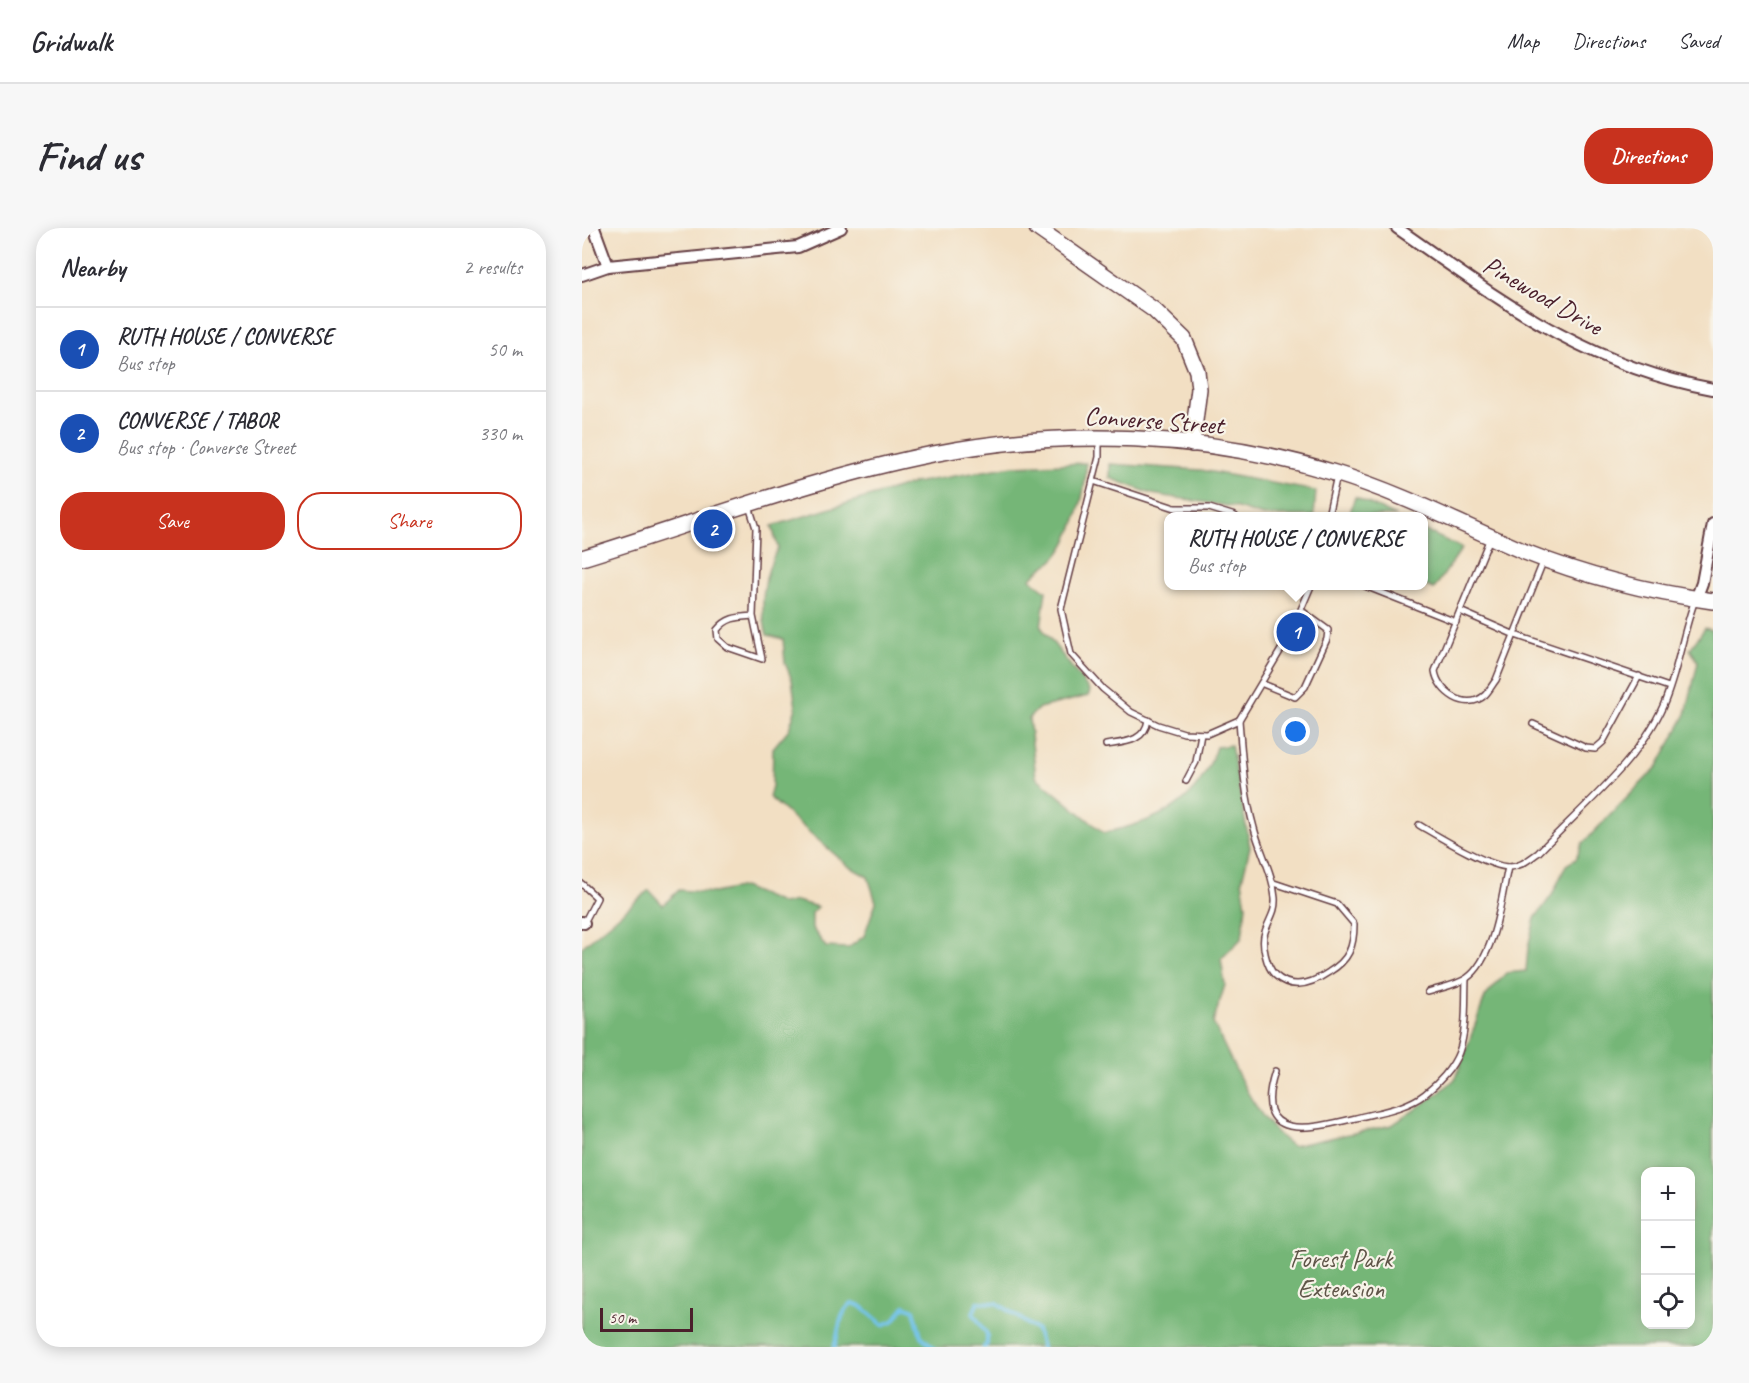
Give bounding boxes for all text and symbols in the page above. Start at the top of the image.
text: Gridwalk [30,24,112,59]
text: Map [1507,28,1539,54]
text: Directions [1572,28,1645,54]
text: Saved [1678,28,1719,54]
button: Directions [1584,128,1713,184]
text: Find us [36,130,141,183]
street label: Pinewood Drive [1477,248,1610,344]
text: Nearby [60,251,125,284]
text: 2 results [463,255,522,280]
text: RUTH HOUSE / CONVERSE [117,323,333,351]
text: 1 [75,337,84,362]
text: 50 m [488,337,522,362]
text: Bus stop [117,351,175,376]
street label: Converse Street [1083,399,1227,442]
text: CONVERSE / TABOR [117,407,279,435]
text: 2 [75,421,84,446]
text: 330 m [479,421,522,446]
text: Bus stop · Converse Street [117,435,295,460]
button: Save [60,492,285,550]
button: Share [297,492,522,550]
pin: 2 [694,506,732,552]
popup [1164,512,1428,590]
text: RUTH HOUSE / CONVERSE [1188,525,1404,553]
text: Bus stop [1188,553,1245,578]
pin: 1 [1276,610,1316,654]
your location [1281,717,1310,746]
map controls [1641,1167,1695,1329]
button: + [1641,1167,1695,1221]
button: − [1641,1221,1695,1275]
park label: Forest Park Extension [1290,1242,1394,1305]
button: locate [1641,1275,1695,1329]
scale bar [600,1305,693,1332]
text: 50 m [609,1308,636,1328]

